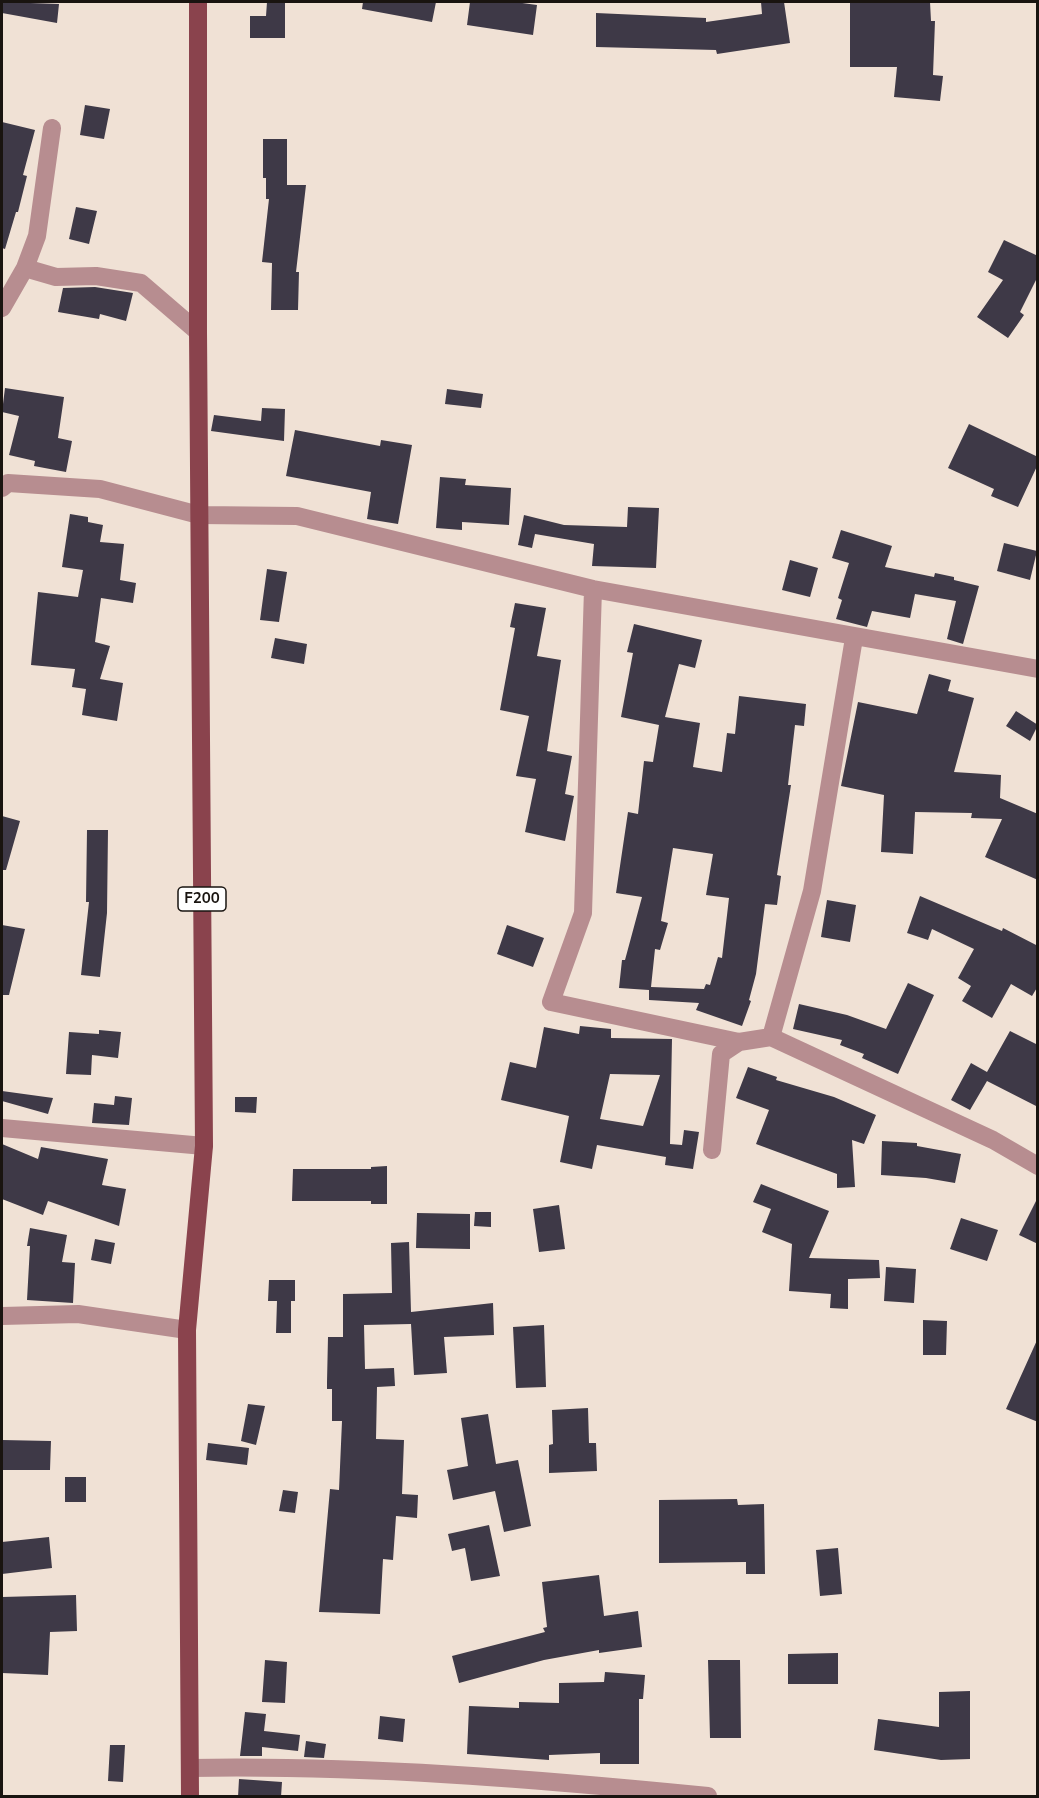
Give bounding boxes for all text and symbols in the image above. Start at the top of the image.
road number: F200 [178,887,226,911]

